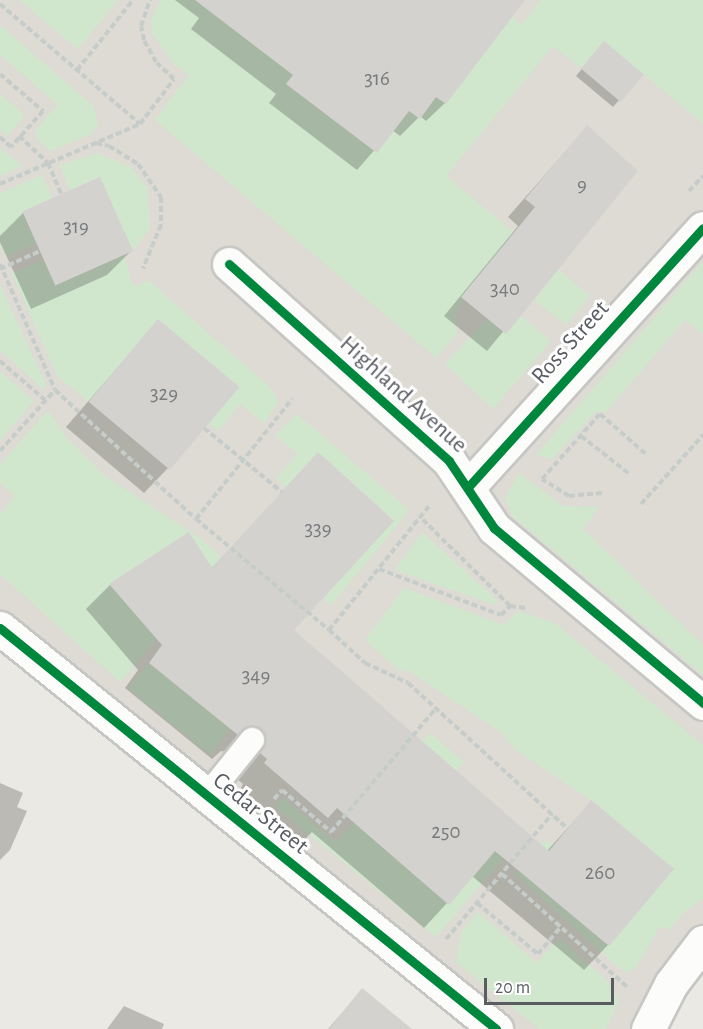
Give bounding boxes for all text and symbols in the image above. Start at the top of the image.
house number: 316 [364,66,390,92]
house number: 9 [577,172,587,198]
house number: 319 [63,214,89,240]
house number: 340 [490,276,520,302]
street label: Ross Street [526,295,616,391]
street label: Highland Avenue [333,330,473,460]
house number: 329 [150,381,178,407]
house number: 339 [304,516,332,542]
house number: 349 [242,663,270,689]
street label: Cedar Street [206,767,314,861]
house number: 250 [431,819,461,845]
house number: 260 [585,860,615,886]
scale bar [487,966,618,1004]
text: 20 m [495,979,530,997]

